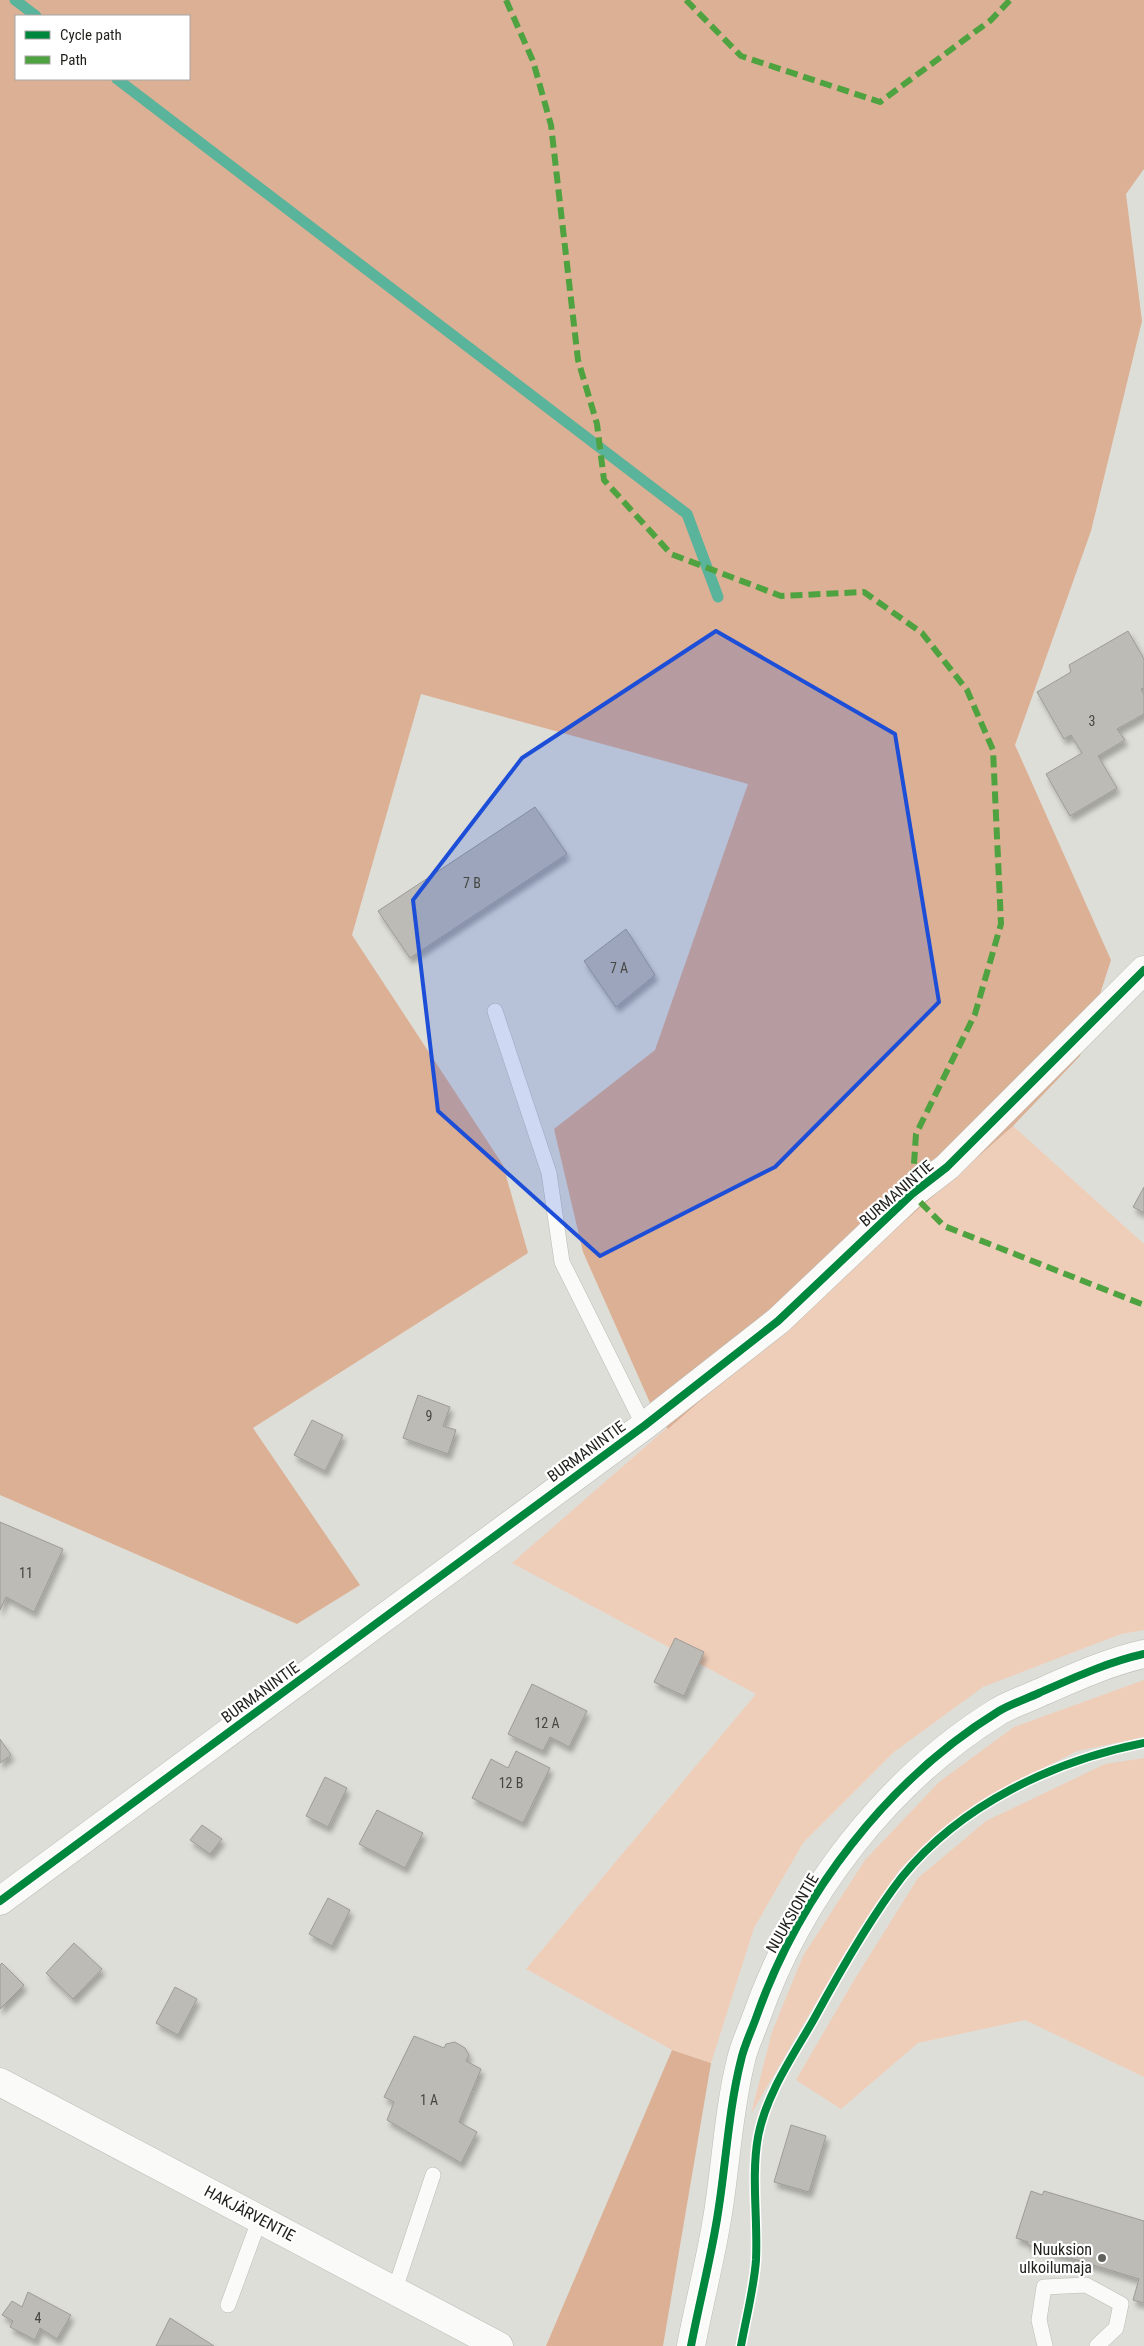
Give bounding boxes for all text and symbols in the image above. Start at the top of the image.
legend [15,15,190,80]
text: Cycle path [60,26,122,44]
text: Path [60,51,87,69]
house number: 3 [1089,713,1095,729]
house number: 7 B [463,875,481,891]
house number: 7 A [610,960,628,976]
street label: BURMANINTIE [856,1156,937,1231]
house number: 9 [426,1408,432,1424]
street label: BURMANINTIE [544,1417,629,1486]
house number: 11 [19,1565,33,1581]
street label: BURMANINTIE [218,1658,303,1727]
house number: 12 A [534,1715,560,1731]
house number: 12 B [499,1775,523,1791]
street label: NUUKSIONTIE [762,1870,823,1956]
house number: 1 A [420,2092,438,2108]
street label: HAKJÄRVENTIE [201,2182,298,2245]
place label: Nuuksion ulkoilumaja [1019,2240,1092,2277]
marker: Nuuksion ulkoilumaja [1096,2252,1108,2264]
house number: 4 [35,2310,42,2326]

